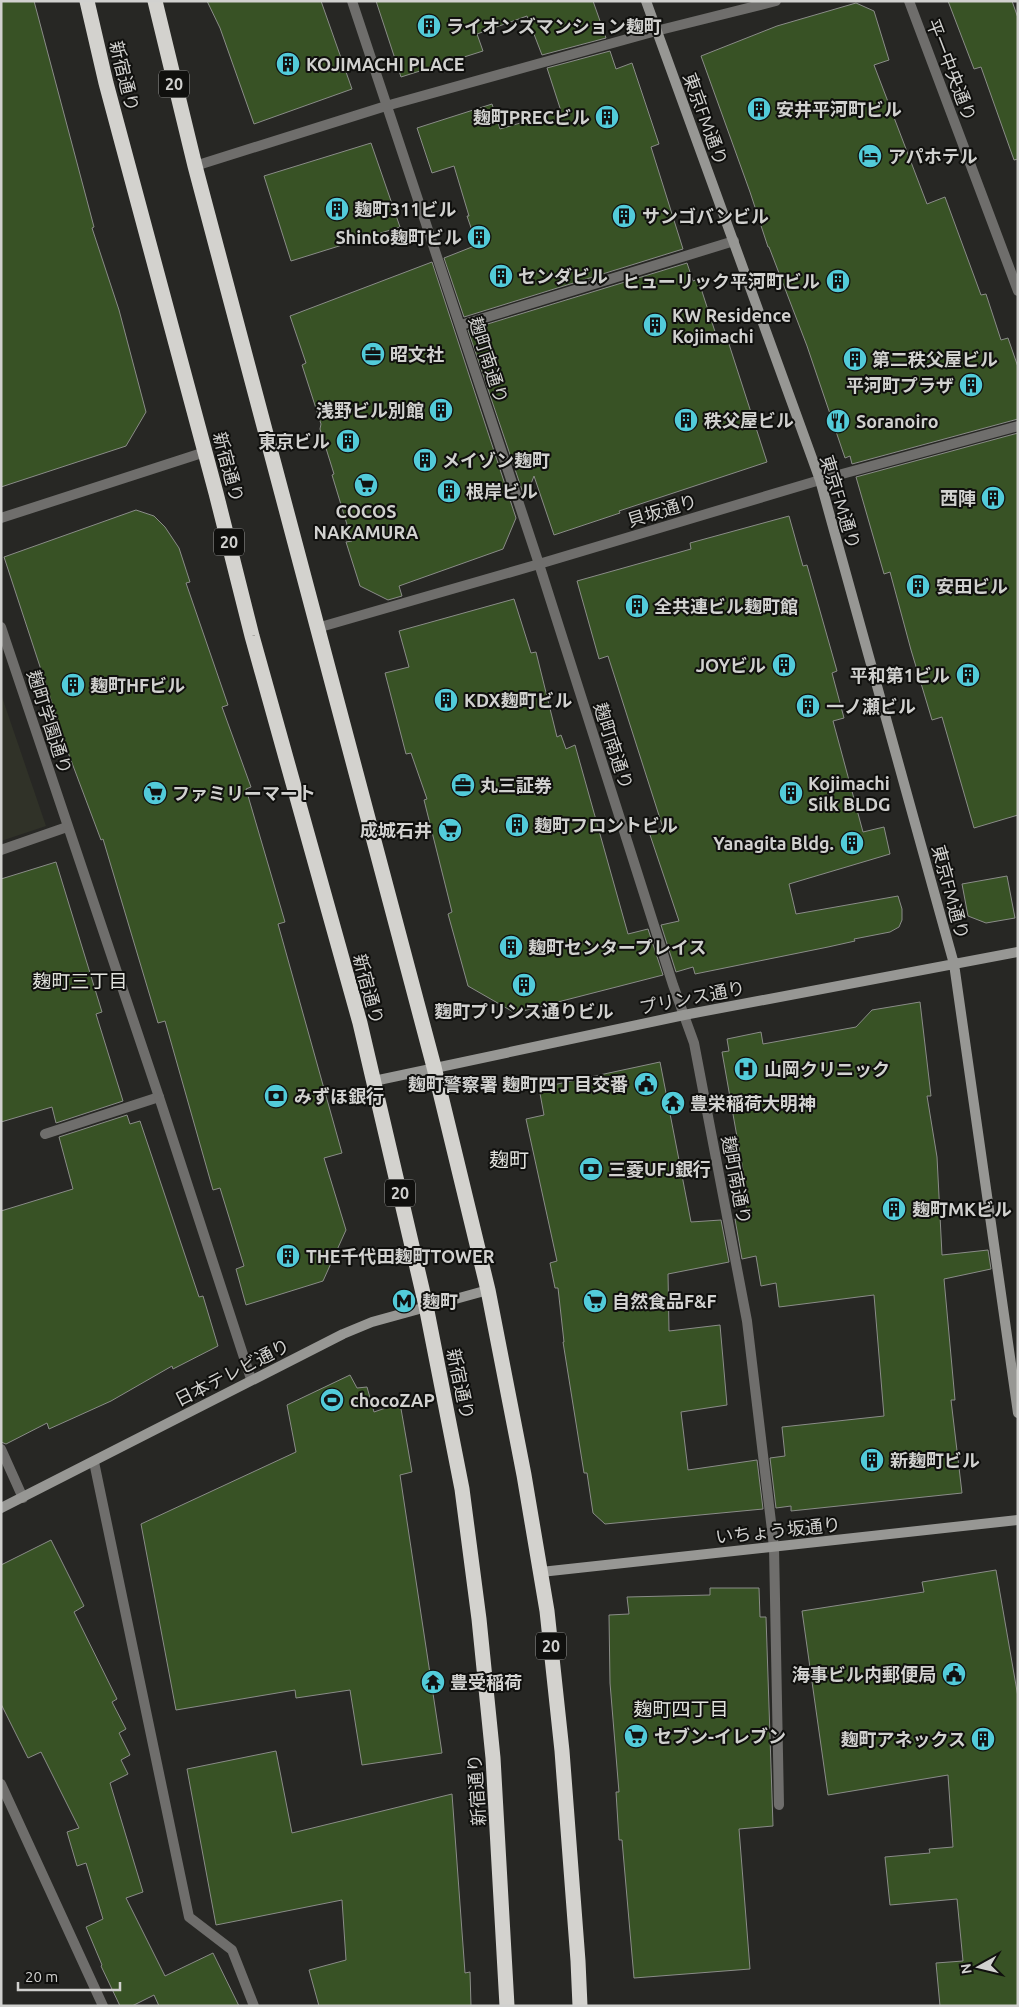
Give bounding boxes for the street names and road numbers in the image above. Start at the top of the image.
street label: 平一中央通り [923,16,981,124]
street label: 新宿通り [107,39,143,113]
road number: 20 [159,70,189,98]
street label: 東京FM通り [680,70,732,168]
street label: 麹町南通り [466,314,512,406]
street label: 新宿通り [210,430,248,504]
street label: 東京FM通り [817,453,865,551]
street label: 貝坂通り [625,490,699,530]
road number: 20 [214,528,244,556]
street label: 麹町学園通り [24,668,76,776]
street label: 麹町南通り [591,700,637,792]
street label: 東京FM通り [929,843,973,941]
street label: 新宿通り [350,952,388,1026]
street label: プリンス通り [637,977,747,1017]
street label: 麹町南通り [719,1134,755,1226]
road number: 20 [385,1180,415,1206]
street label: 日本テレビ通り [171,1334,293,1410]
street label: 新宿通り [444,1347,478,1421]
street label: いちょう坂通り [714,1513,842,1547]
road number: 20 [536,1632,566,1660]
street label: 新宿通り [464,1753,488,1827]

